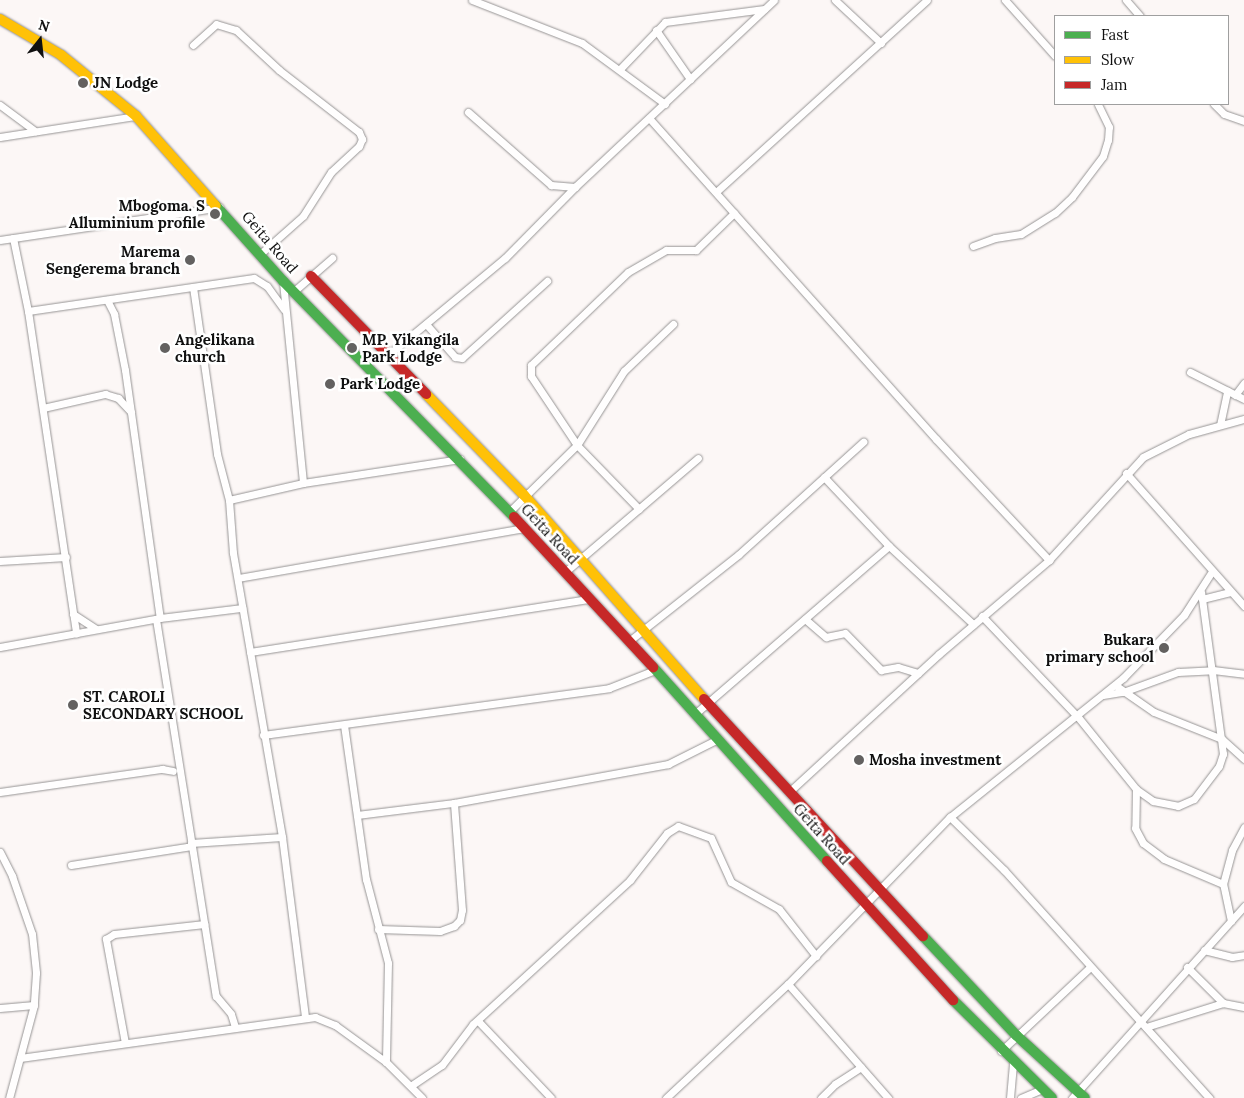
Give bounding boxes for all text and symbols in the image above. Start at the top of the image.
north arrow [15,15,65,65]
text: N [36,15,52,36]
legend [1054,15,1229,105]
text: Fast [1101,25,1129,44]
text: Slow [1101,50,1134,69]
place label: JN Lodge [93,74,158,92]
text: Jam [1101,75,1128,94]
marker: JN Lodge [77,77,89,89]
place label: Mbogoma. S Alluminium profile [69,196,205,231]
street label: Geita Road [238,207,302,277]
marker: Mbogoma. S Alluminium profile [209,208,221,220]
place label: Marema Sengerema branch [46,242,180,277]
marker: Marema Sengerema branch [184,254,196,266]
place label: Angelikana church [175,330,255,365]
place label: MP. Yikangila Park Lodge [362,330,459,365]
marker: Angelikana church [159,342,171,354]
marker: MP. Yikangila Park Lodge [346,342,358,354]
place label: Park Lodge [340,375,420,393]
marker: Park Lodge [324,378,336,390]
street label: Geita Road [517,500,583,568]
place label: Bukara primary school [1046,630,1154,665]
marker: Bukara primary school [1158,642,1170,654]
place label: ST. CAROLI SECONDARY SCHOOL [83,687,243,722]
marker: ST. CAROLI SECONDARY SCHOOL [67,699,79,711]
place label: Mosha investment [869,751,1001,769]
marker: Mosha investment [853,754,865,766]
street label: Geita Road [790,800,854,868]

